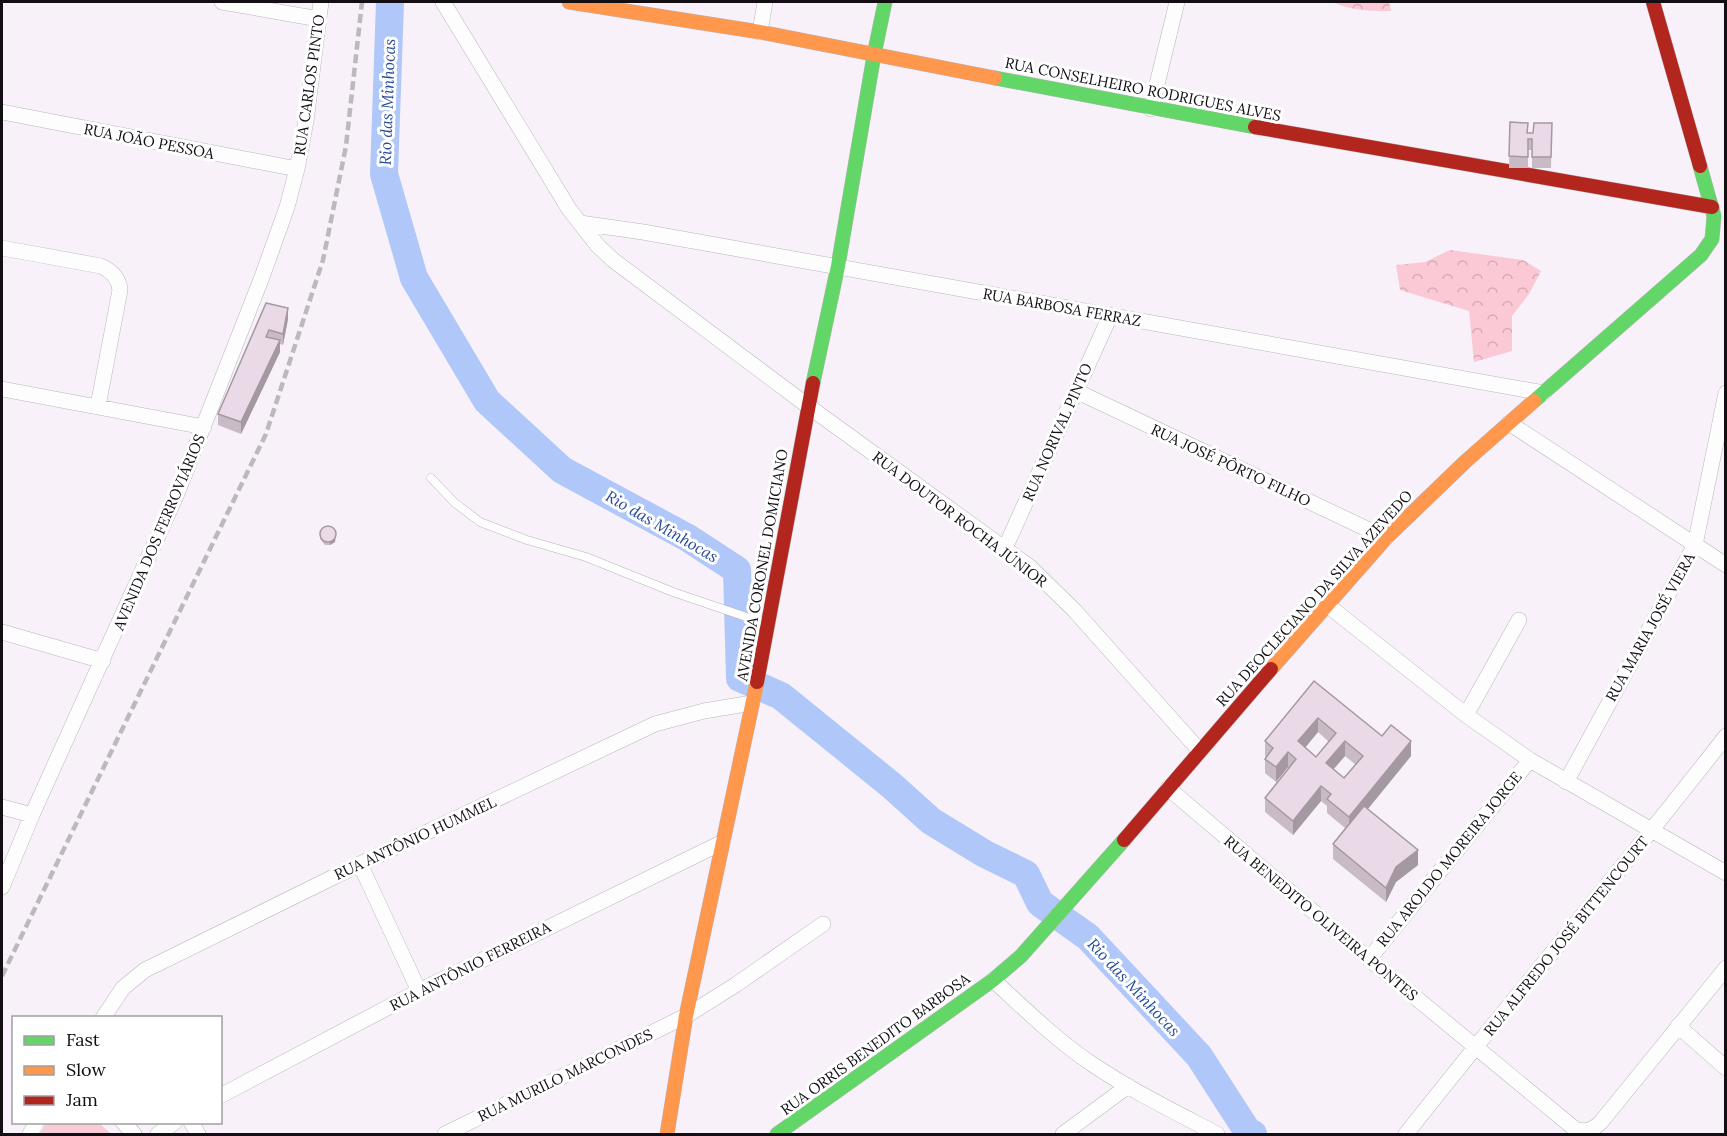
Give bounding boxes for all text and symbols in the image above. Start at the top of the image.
street label: RUA CARLOS PINTO [290,13,328,157]
water label: Rio das Minhocas [375,38,399,166]
street label: RUA CONSELHEIRO RODRIGUES ALVES [1003,53,1283,125]
street label: RUA JOÃO PESSOA [82,119,216,163]
street label: RUA BARBOSA FERRAZ [981,284,1143,330]
street label: RUA NORIVAL PINTO [1018,360,1096,504]
street label: RUA JOSÉ PÔRTO FILHO [1148,420,1314,510]
street label: AVENIDA DOS FERROVIÁRIOS [109,431,209,634]
street label: AVENIDA CORONEL DOMICIANO [732,447,792,684]
street label: RUA DOUTOR ROCHA JÚNIOR [869,447,1052,591]
water label: Rio das Minhocas [602,486,722,566]
street label: RUA DEOCLECIANO DA SILVA AZEVEDO [1212,486,1416,710]
street label: RUA MARIA JOSÉ VIERA [1601,549,1699,705]
street label: RUA AROLDO MOREIRA JORGE [1372,768,1526,950]
street label: RUA ANTÔNIO HUMMEL [331,792,499,884]
street label: RUA BENEDITO OLIVEIRA PONTES [1220,831,1422,1005]
street label: RUA ALFREDO JOSÉ BITTENCOURT [1479,832,1653,1040]
street label: RUA ANTÔNIO FERREIRA [386,917,554,1015]
water label: Rio das Minhocas [1083,934,1185,1040]
street label: RUA ORRIS BENEDITO BARBOSA [777,969,974,1119]
legend [12,1016,222,1124]
street label: RUA MURILO MARCONDES [474,1024,656,1126]
text: Fast [66,1028,100,1051]
text: Slow [66,1058,106,1081]
text: Jam [65,1088,98,1111]

